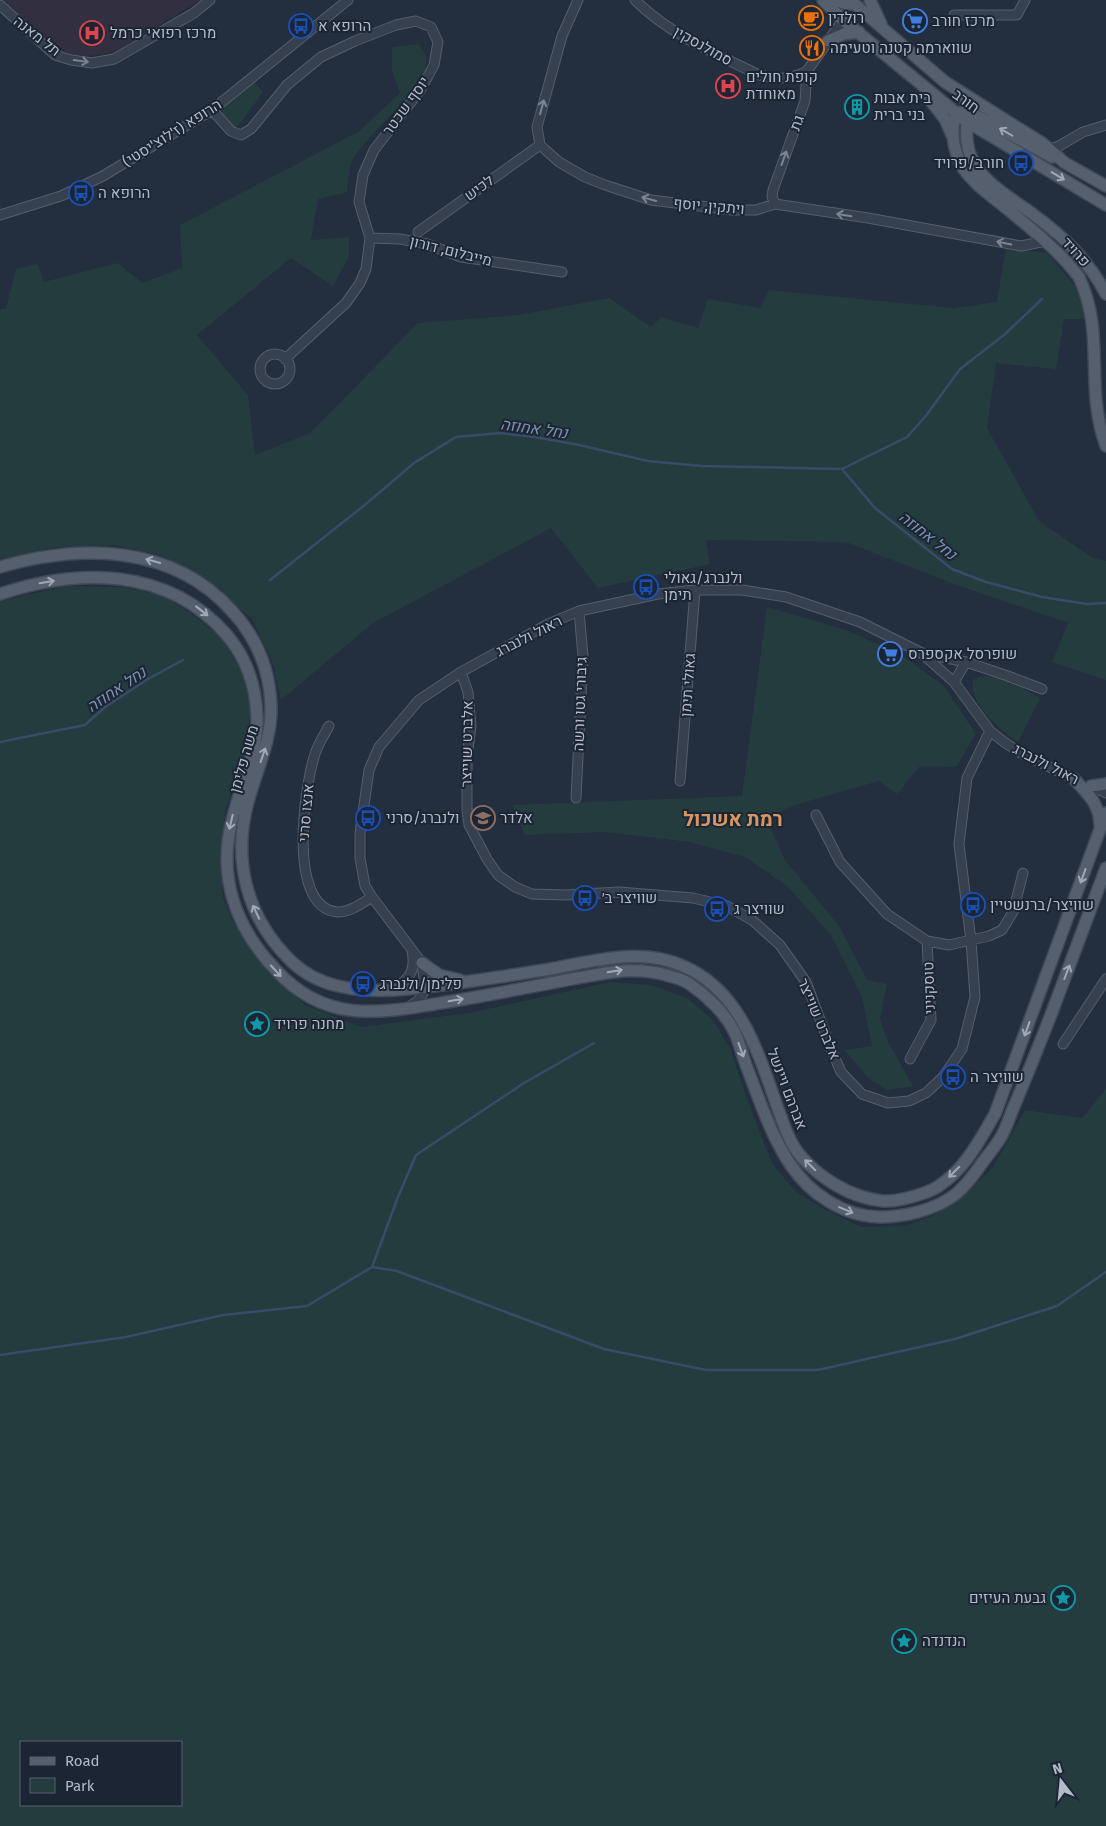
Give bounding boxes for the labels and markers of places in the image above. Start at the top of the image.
cafe icon: רולדין [798,5,824,31]
supermarket icon: מרכז חורב [902,8,928,34]
place label: רולדין [828,9,864,27]
place label: מרכז חורב [932,12,995,30]
bus stop icon: הרופא א [288,13,314,39]
place label: הרופא א [318,17,371,35]
hospital icon: מרכז רפואי כרמל [79,20,105,46]
place label: מרכז רפואי כרמל [110,24,216,42]
restaurant icon: שווארמה קטנה וטעימה [799,35,825,61]
place label: שווארמה קטנה וטעימה [830,39,972,57]
place label: קופת חולים מאוחדת [746,68,818,103]
hospital icon: קופת חולים מאוחדת [715,73,741,99]
place label: בית אבות בני ברית [874,89,931,124]
building icon: בית אבות בני ברית [844,94,870,120]
bus stop icon: חורב/פרויד [1008,150,1034,176]
place label: חורב/פרויד [934,154,1004,172]
bus stop icon: הרופא ה [68,180,94,206]
place label: הרופא ה [98,184,150,202]
place label: ולנברג/גאולי תימן [664,569,743,604]
bus stop icon: ולנברג/גאולי תימן [633,574,659,600]
supermarket icon: שופרסל אקספרס [877,641,903,667]
place label: שופרסל אקספרס [908,645,1017,663]
bus stop icon: ולנברג/סרני [355,805,381,831]
school or university icon: אלדר [470,805,496,831]
place label: ולנברג/סרני [386,809,459,827]
place label: אלדר [500,809,533,827]
bus stop icon: שוויצר ב׳ [572,885,598,911]
place label: שוויצר ב׳ [602,889,657,907]
bus stop icon: שוויצר/ברנשטיין [960,892,986,918]
bus stop icon: שוויצר ג [704,896,730,922]
place label: שוויצר/ברנשטיין [990,896,1094,914]
place label: שוויצר ג [734,900,785,918]
bus stop icon: פלימן/ולנברג [350,971,376,997]
place label: פלימן/ולנברג [380,975,462,993]
place icon: מחנה פרויד [244,1011,270,1037]
place label: מחנה פרויד [274,1015,344,1033]
bus stop icon: שוויצר ה [940,1064,966,1090]
place label: שוויצר ה [970,1068,1024,1086]
place icon: גבעת העיזים [1050,1585,1076,1611]
place label: גבעת העיזים [969,1589,1046,1607]
place icon: הנדנדה [891,1628,917,1654]
place label: הנדנדה [922,1632,966,1650]

